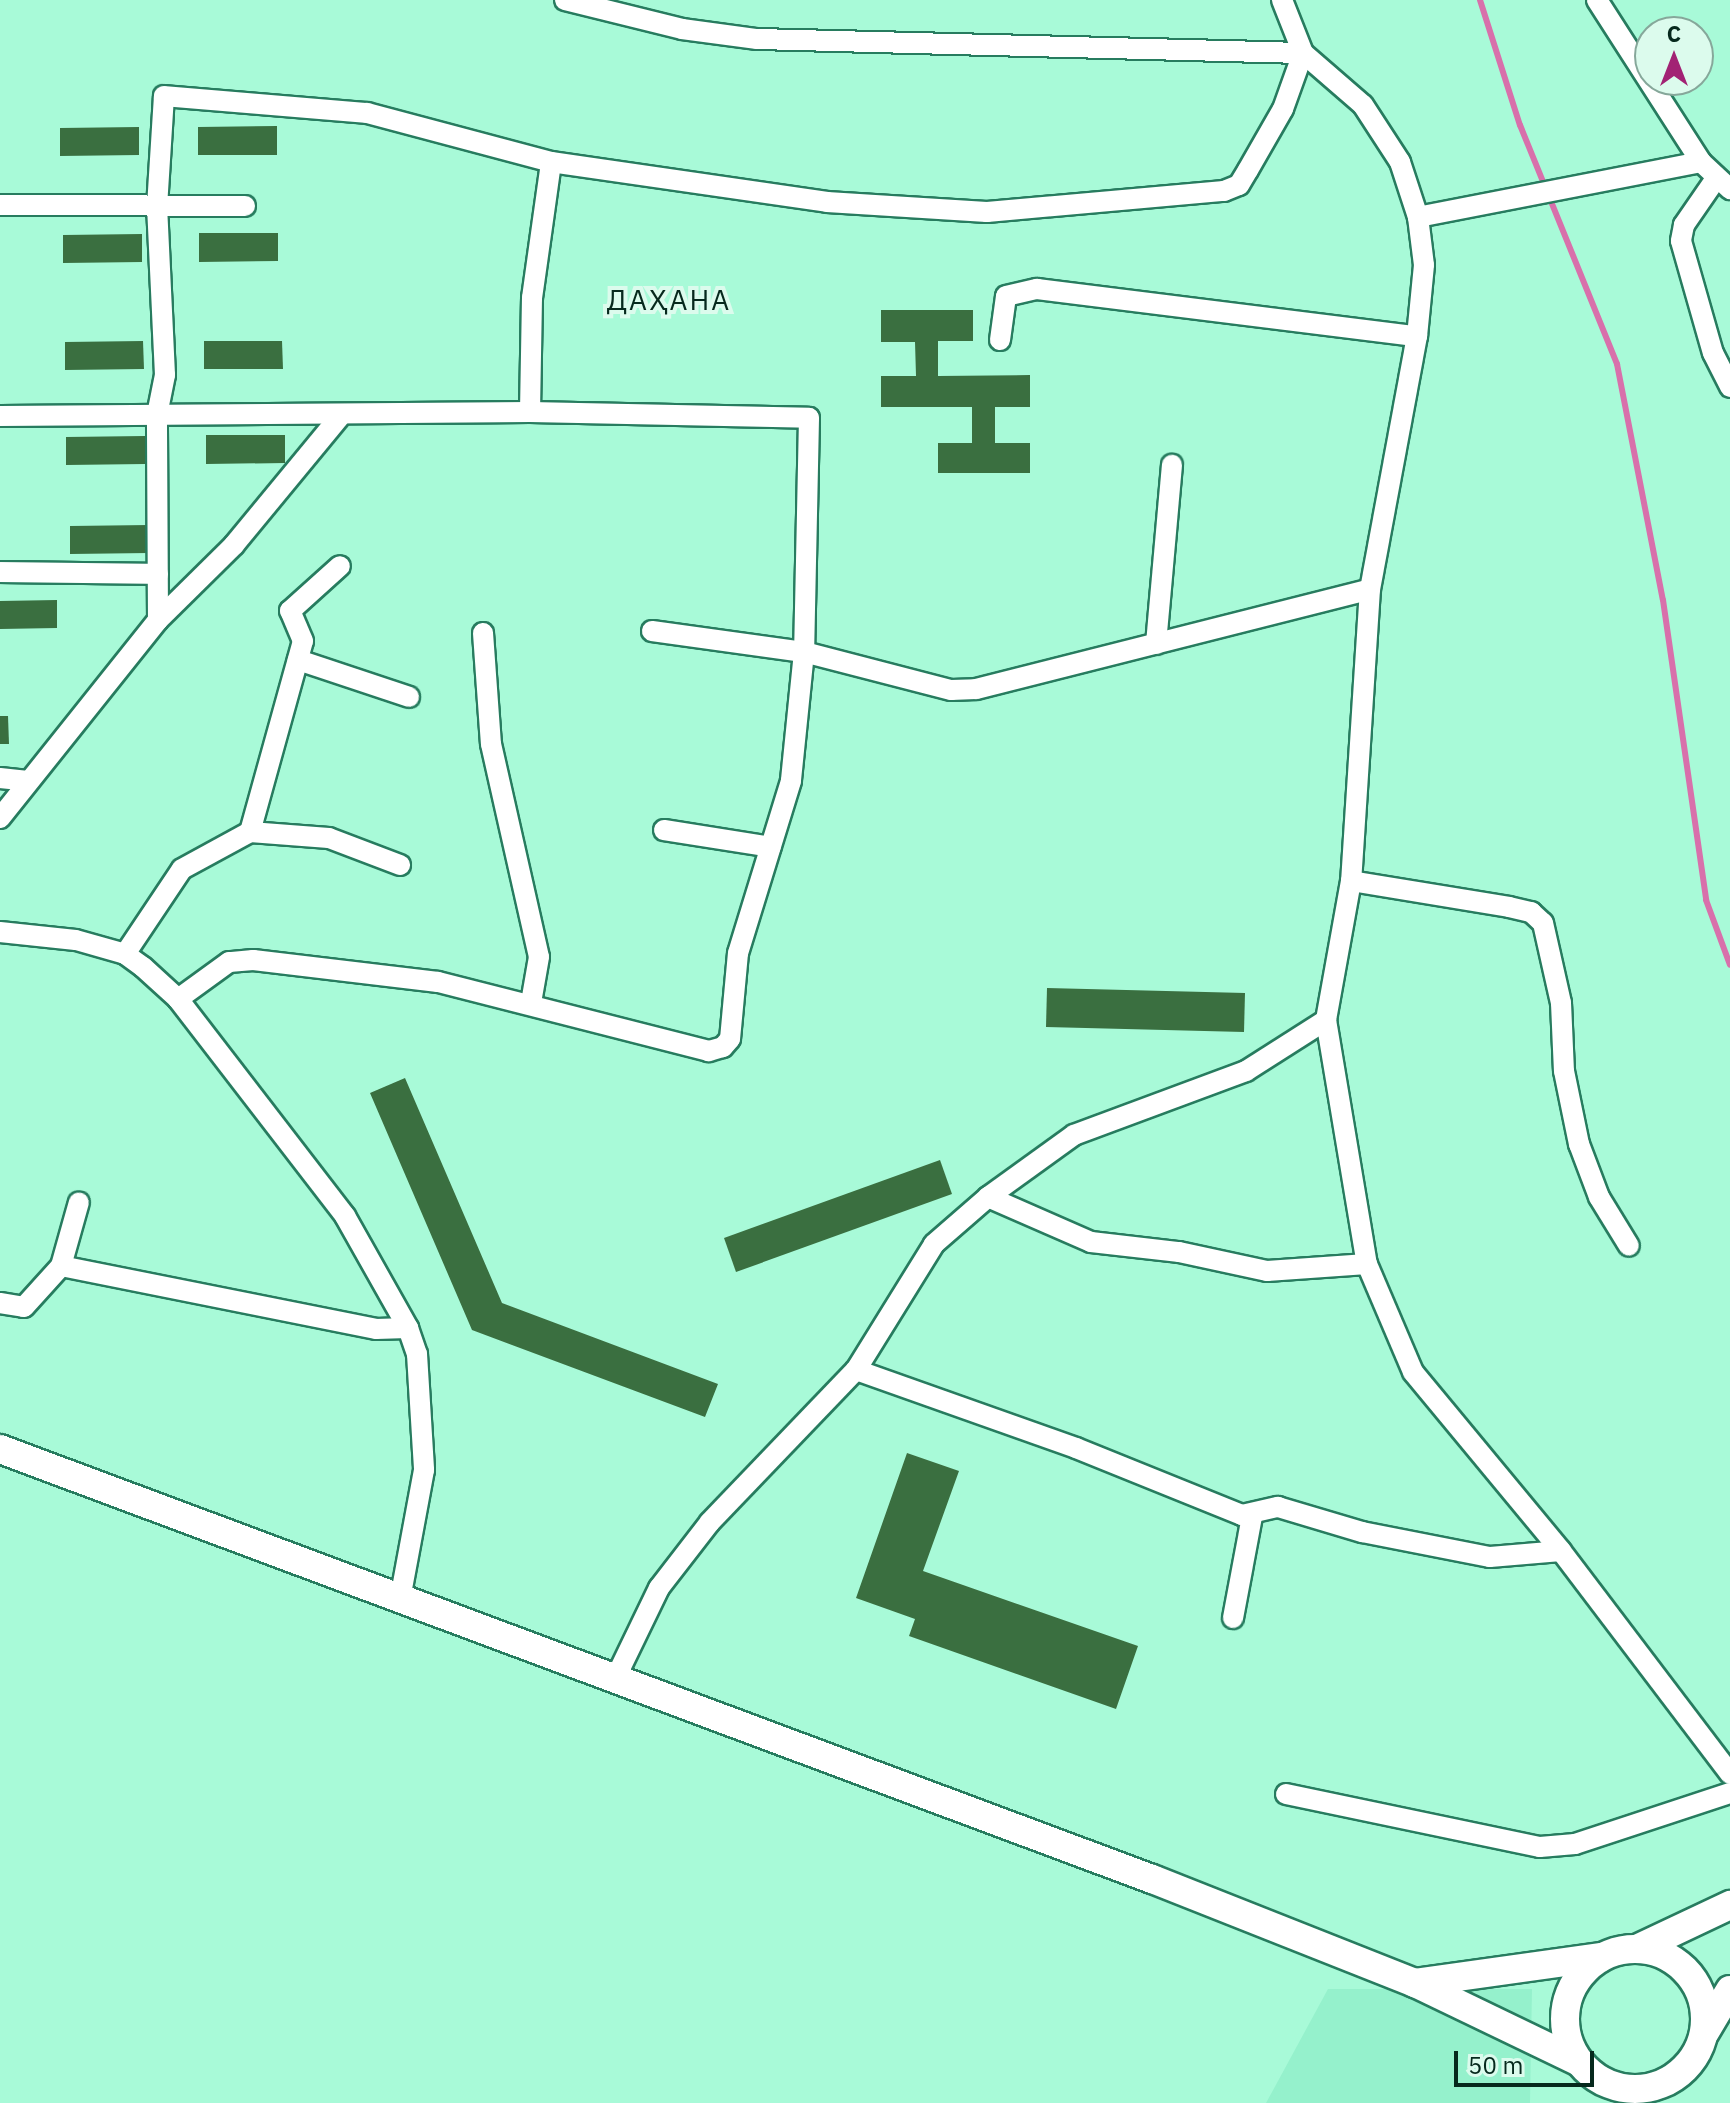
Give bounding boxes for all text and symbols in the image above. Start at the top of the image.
north arrow [1634,16,1714,96]
text: С [1667,19,1681,48]
district label: ДАҲАНА [607,283,731,317]
scale bar [1458,2035,1598,2085]
text: 50 m [1468,2049,1523,2081]

